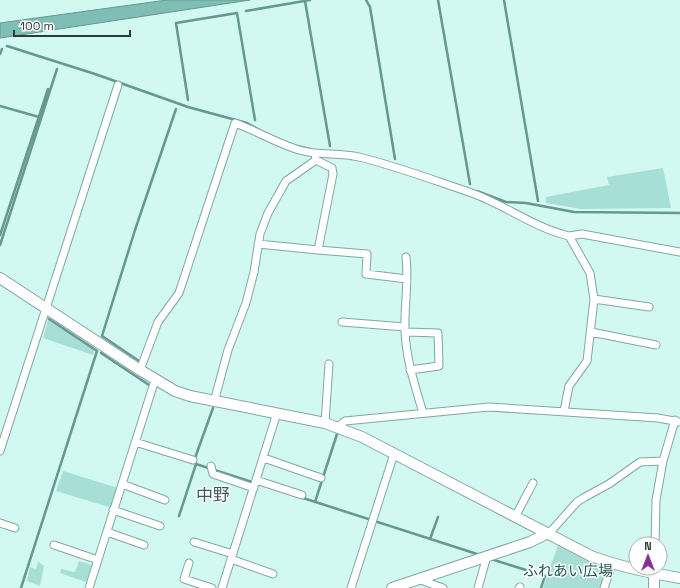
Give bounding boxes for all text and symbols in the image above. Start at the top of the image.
scale bar [14,12,130,38]
text: 100 m [20,18,54,34]
district label: 中野 [196,484,230,506]
north arrow [628,536,668,576]
text: N [644,539,652,553]
park label: ふれあい広場 [523,561,613,580]

